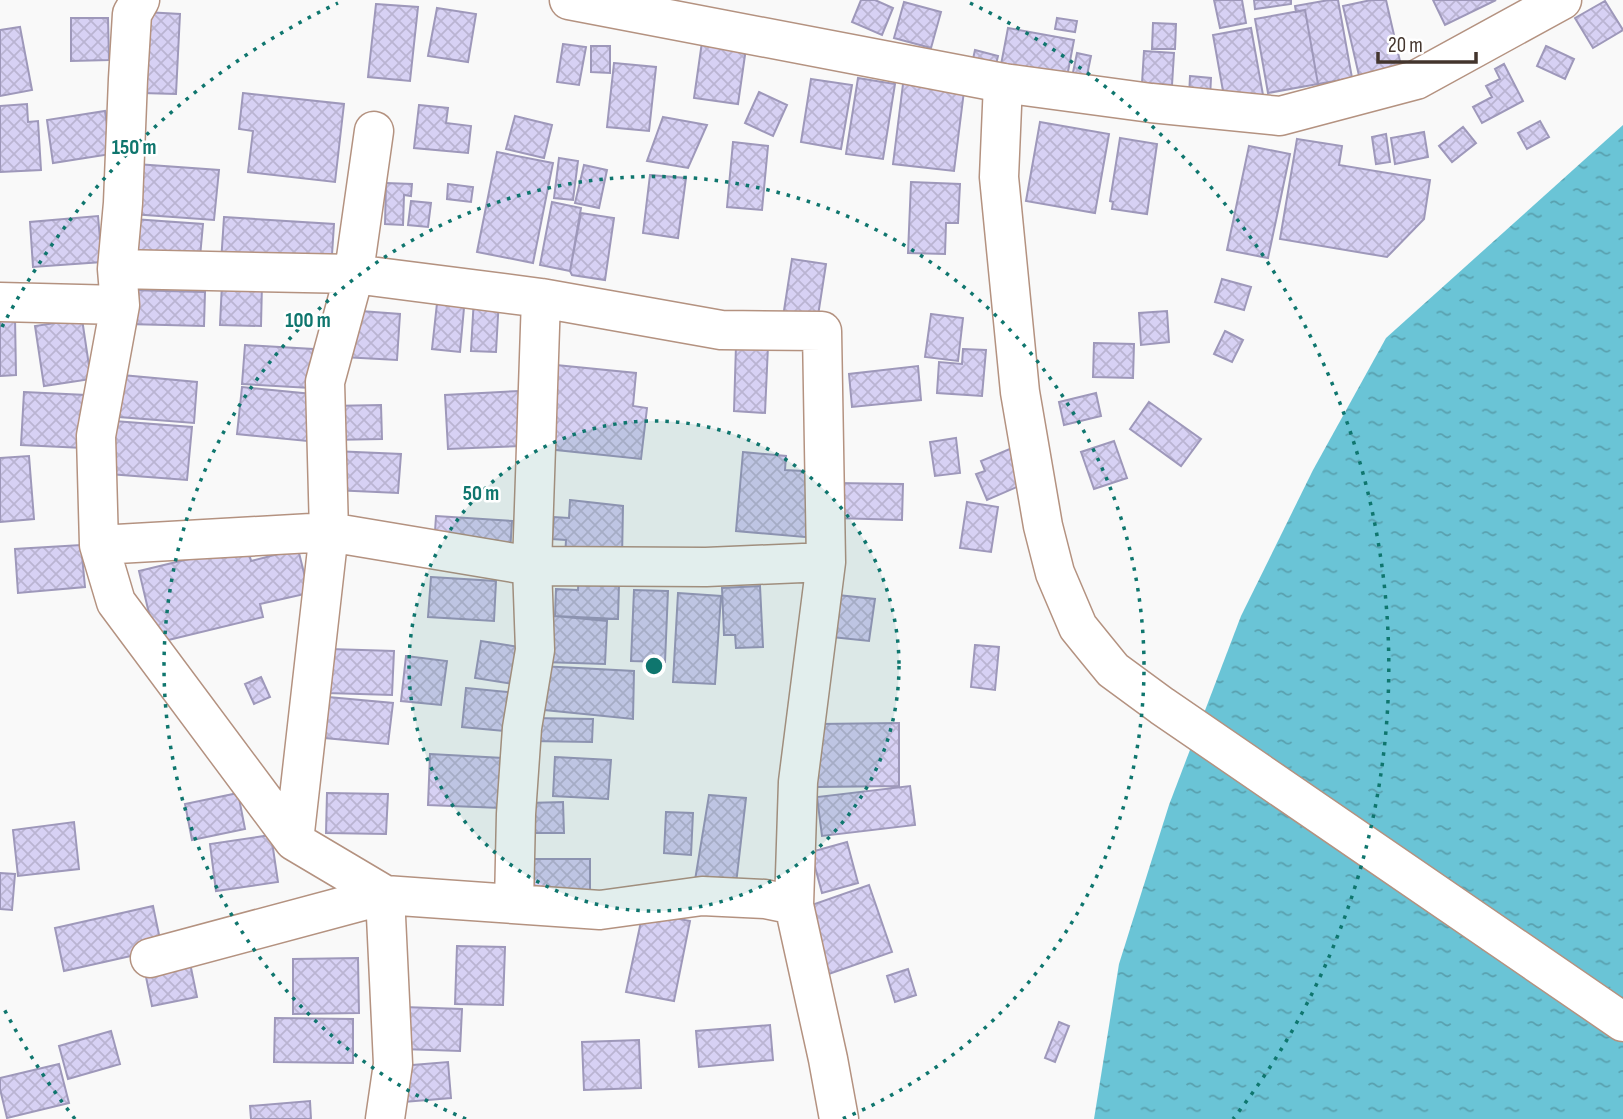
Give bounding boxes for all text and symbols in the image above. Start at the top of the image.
scale bar [1378,21,1476,65]
text: 20 m [1388,33,1423,58]
text: 150 m [112,135,156,160]
text: 100 m [285,308,331,333]
text: 50 m [463,481,499,506]
centre of rings [642,654,666,678]

